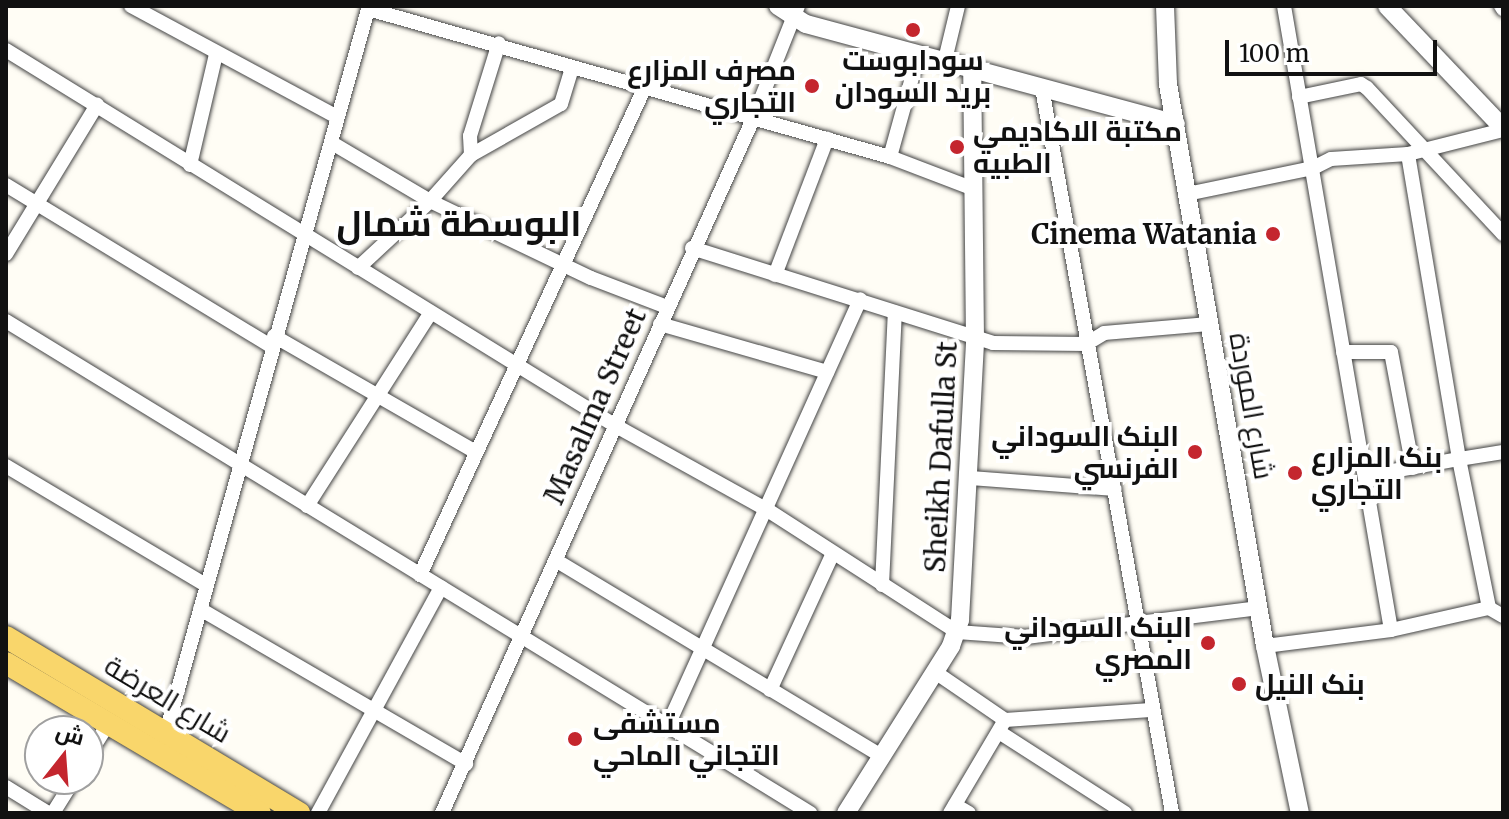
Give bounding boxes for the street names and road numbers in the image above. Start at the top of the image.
street label: Masalma Street [537,303,653,509]
street label: شارع الموردة [1223,330,1281,482]
street label: Sheikh Dafulla St [918,340,964,574]
street label: شارع العرضة [99,648,237,750]

